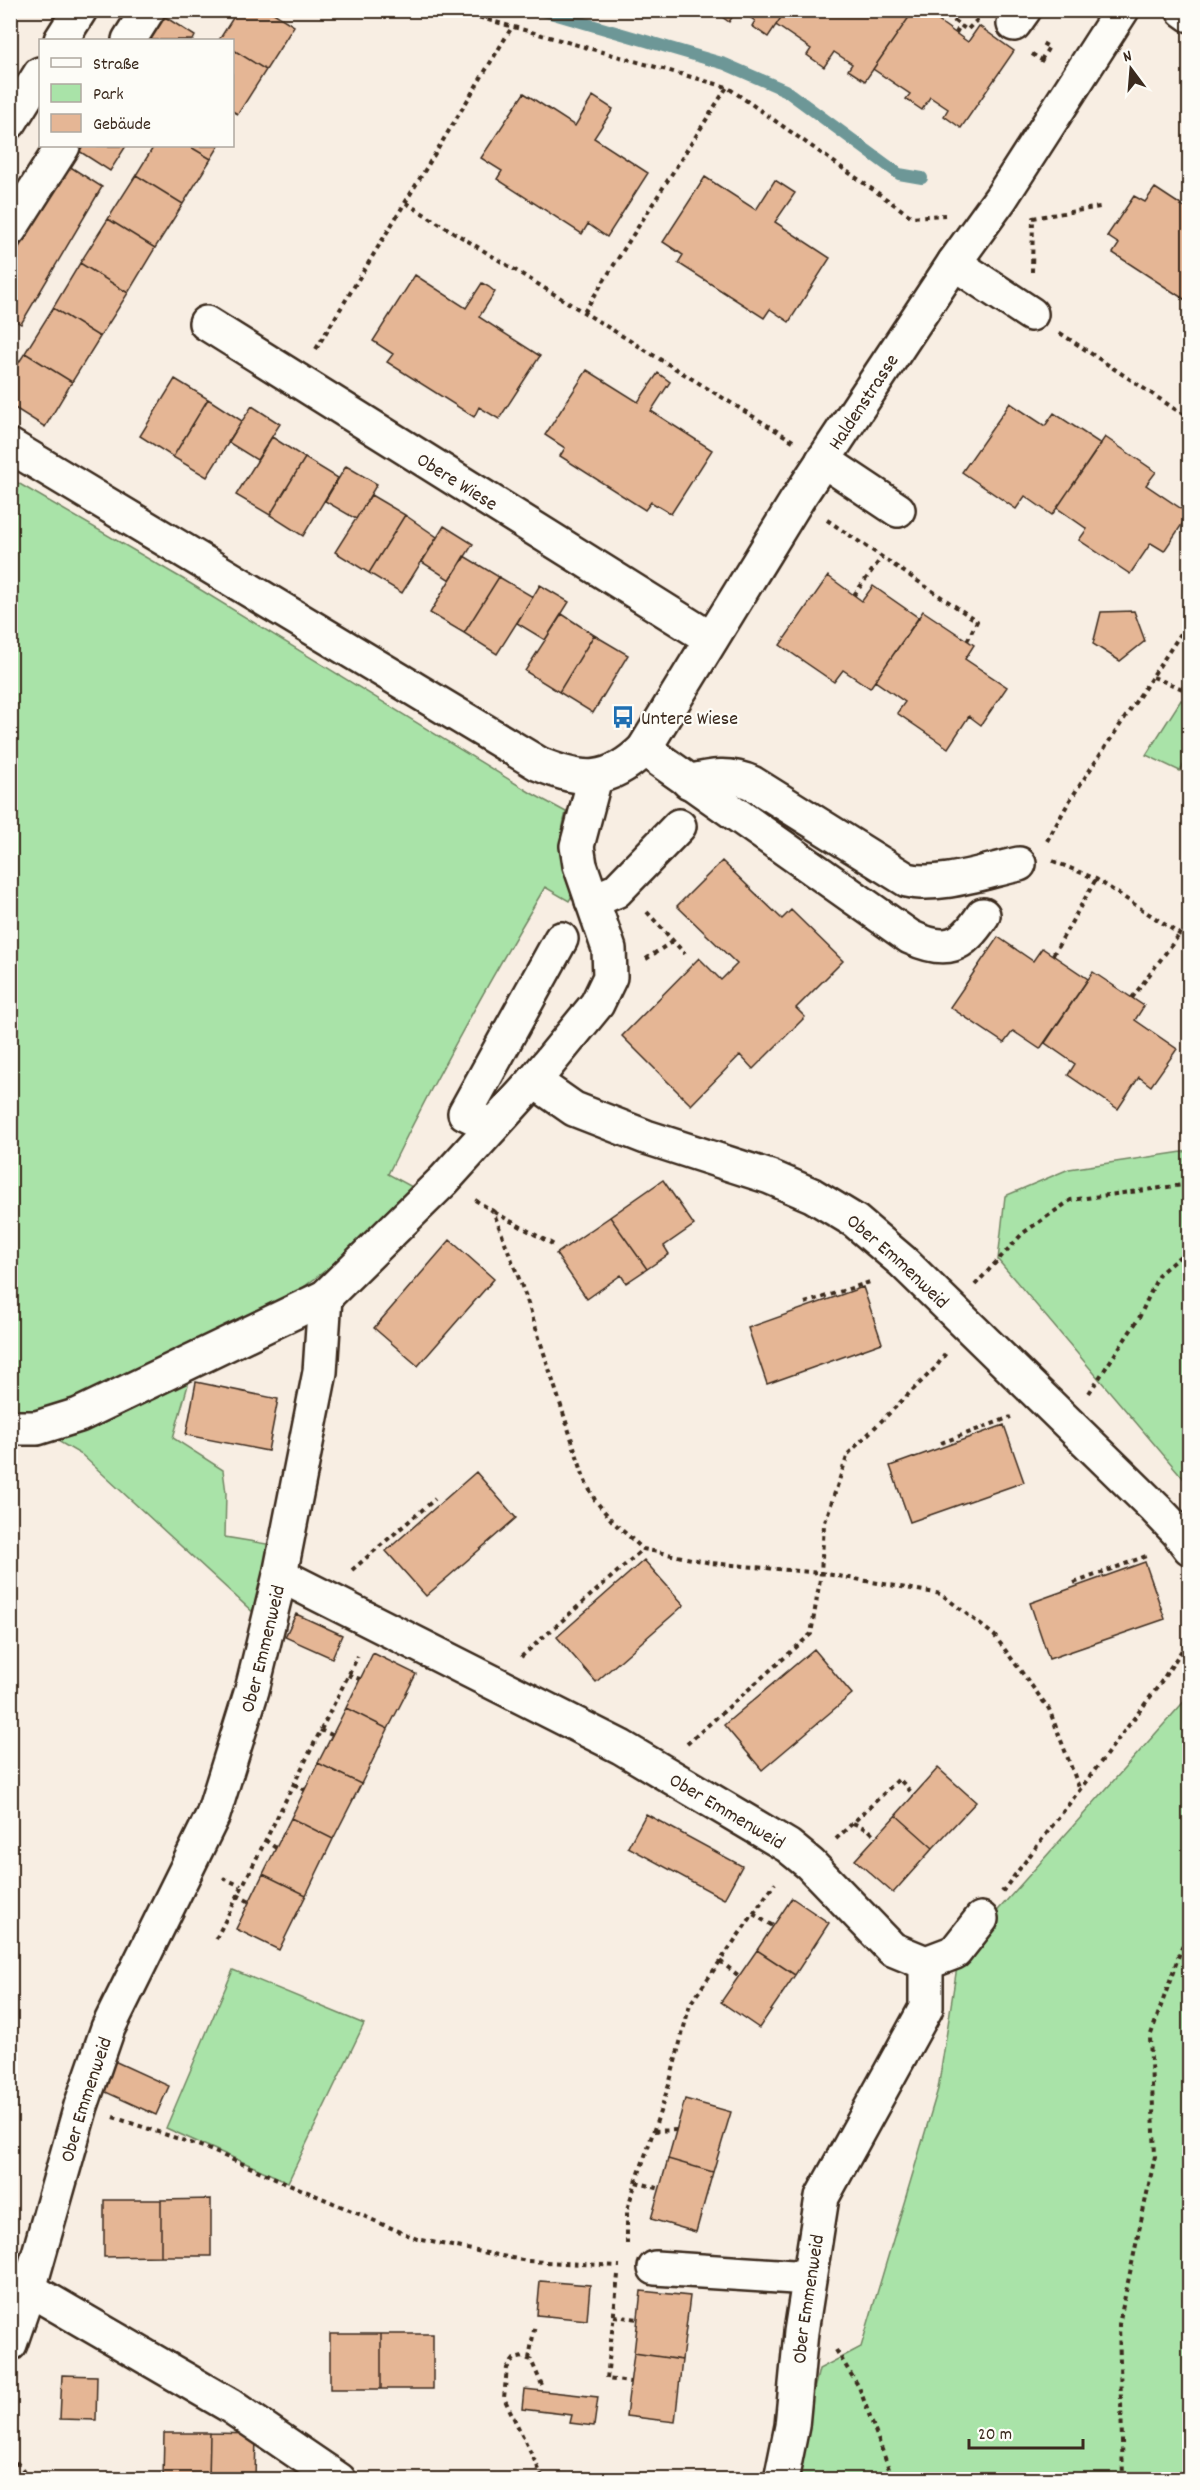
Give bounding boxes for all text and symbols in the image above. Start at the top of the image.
legend [39,39,234,147]
north arrow [1101,39,1161,99]
text: N [1121,45,1135,69]
text: Straße [93,53,139,78]
text: Park [93,83,124,108]
text: Gebäude [93,113,151,138]
street label: Haldenstrasse [823,349,907,457]
street label: Obere Wiese [410,447,502,519]
bus stop icon: Untere Wiese [610,704,636,730]
place label: Untere Wiese [641,706,738,734]
street label: Ober Emmenweid [841,1208,954,1317]
street label: Ober Emmenweid [235,1583,294,1717]
street label: Ober Emmenweid [663,1768,789,1858]
street label: Ober Emmenweid [55,2034,121,2166]
street label: Ober Emmenweid [787,2233,833,2365]
scale bar [969,2412,1083,2450]
text: 20 m [978,2423,1012,2448]

